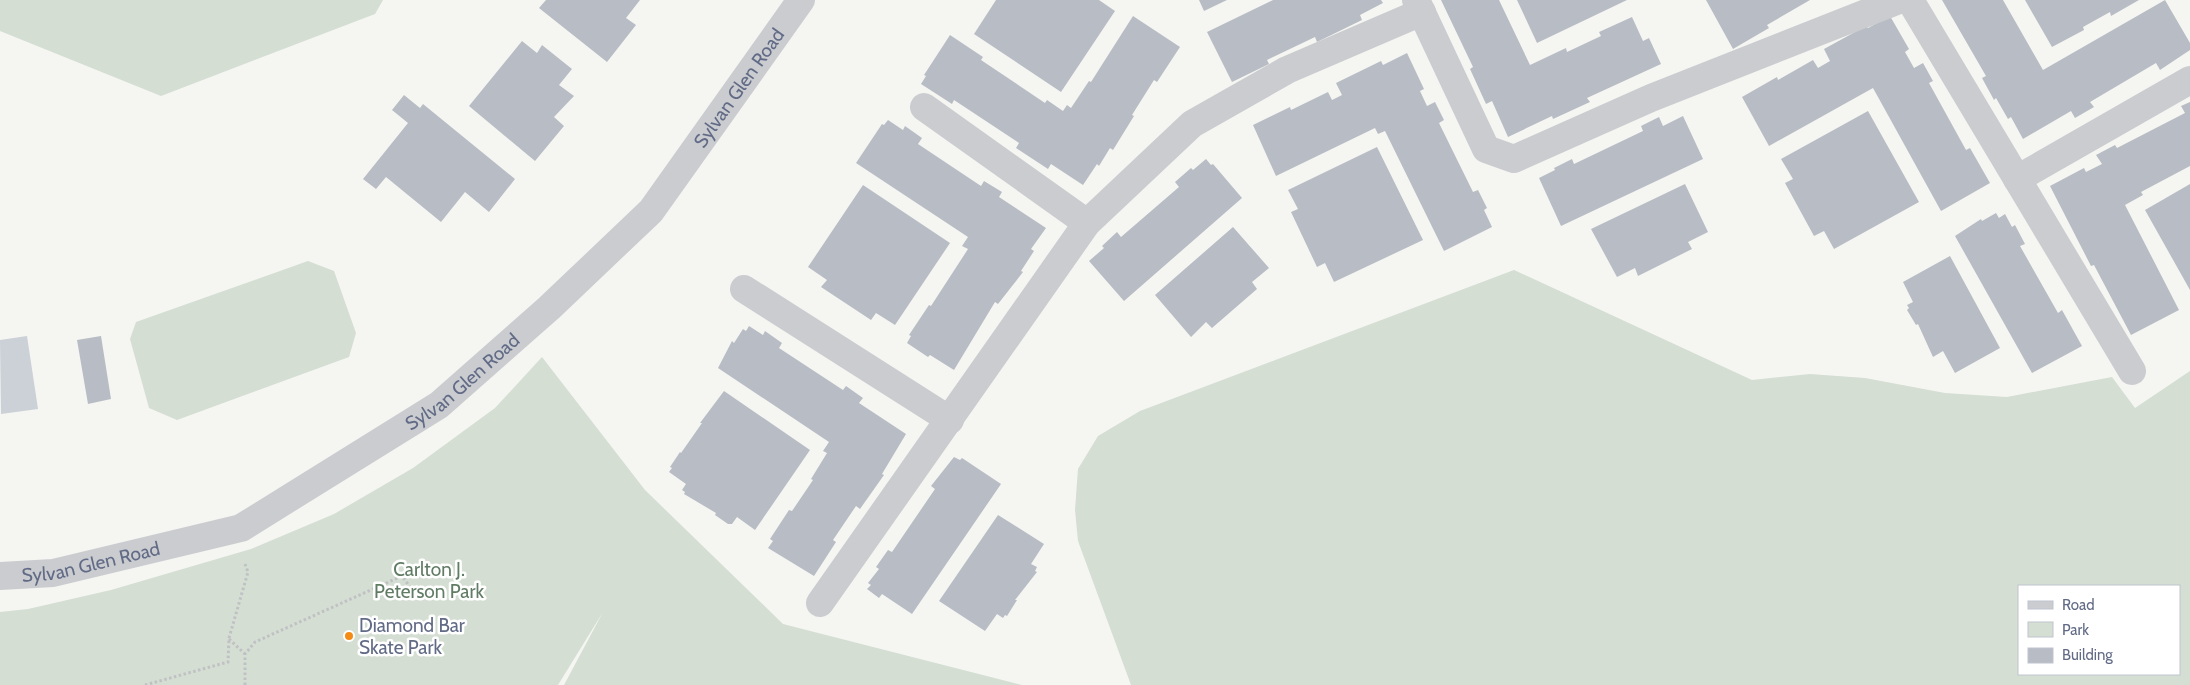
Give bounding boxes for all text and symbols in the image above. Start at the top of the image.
street label: Sylvan Glen Road [688,24,789,152]
street label: Sylvan Glen Road [401,328,524,435]
street label: Sylvan Glen Road [21,536,162,586]
park label: Carlton J. Peterson Park [374,558,484,603]
legend [2018,585,2180,675]
text: Road [2062,596,2095,614]
place label: Diamond Bar Skate Park [359,614,465,659]
text: Park [2062,621,2089,639]
marker: Diamond Bar Skate Park [343,630,355,642]
text: Building [2062,646,2113,664]

